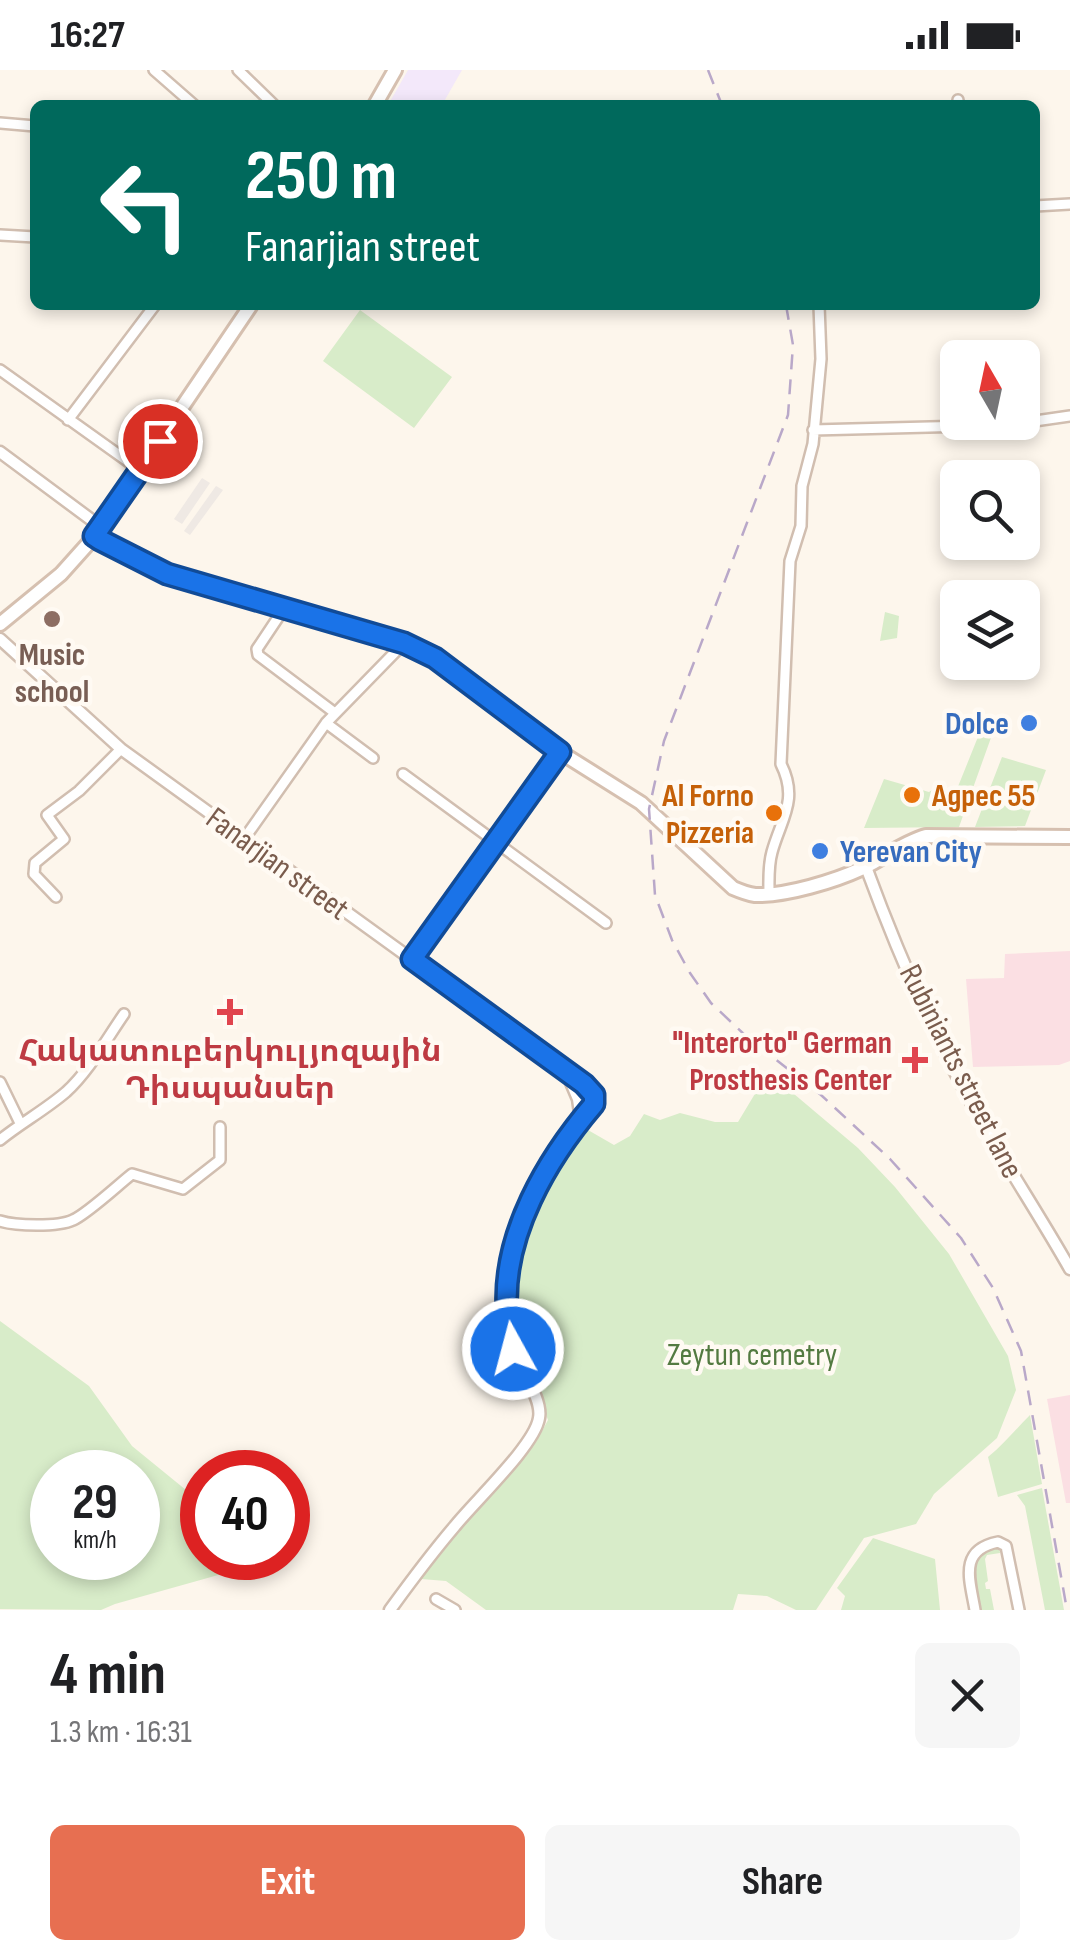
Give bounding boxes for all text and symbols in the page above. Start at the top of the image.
text: 16:27 [50,13,125,58]
text: 250 m [245,135,397,219]
icon: left [80,140,210,270]
text: Fanarjian street [245,220,480,275]
north arrow [940,340,1040,440]
map controls [940,340,1040,680]
pin [118,399,203,484]
icon: arrive [133,414,188,469]
button: search [940,460,1040,560]
button: layers [940,580,1040,680]
marker: Music school [41,608,63,630]
place label: Music school [15,636,89,712]
place label: Dolce [945,705,1009,744]
marker: Dolce [1018,712,1040,734]
place label: Al Forno Pizzeria [661,777,754,853]
place label: Адрес 55 [931,777,1036,816]
marker: Адрес 55 [901,784,923,806]
street label: Fanarjian street [198,799,356,929]
marker: Al Forno Pizzeria [763,802,785,824]
place label: Yerevan City [840,833,982,872]
marker: Yerevan City [809,840,831,862]
street label: Rubiniants street lane [890,958,1031,1185]
marker: Հակատուբերկուլյոզային Դիսպանսեր [217,999,243,1025]
place label: "Interorto" German Prosthesis Center [672,1024,892,1100]
place label: Հակատուբերկուլյոզային Դիսպանսեր [18,1032,442,1108]
marker: "Interorto" German Prosthesis Center [902,1047,928,1073]
position arrow [461,1297,565,1401]
park label: Zeytun cemetry [667,1336,837,1375]
speed limit sign: 40 [180,1450,310,1580]
text: 29 [72,1473,118,1533]
text: km/h [73,1525,117,1556]
text: 4 min [50,1639,166,1711]
button: close [915,1643,1020,1748]
text: 1.3 km · 16:31 [50,1713,192,1752]
button: Exit [50,1825,525,1940]
button: Share [545,1825,1020,1940]

